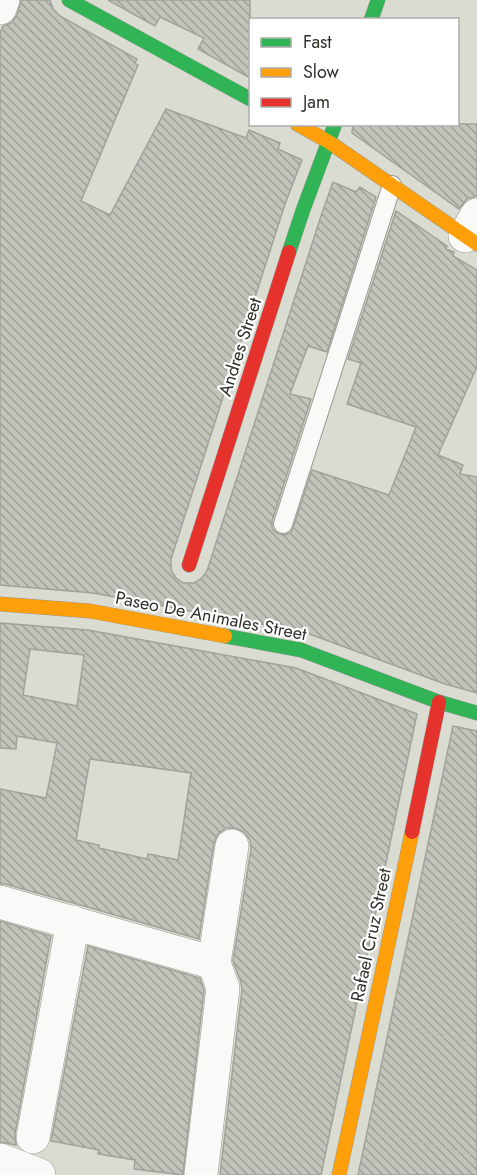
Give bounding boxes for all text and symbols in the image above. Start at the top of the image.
legend [249,18,459,126]
text: Fast [303,29,332,55]
text: Slow [303,59,340,85]
text: Jam [301,89,330,115]
street label: Andres Street [212,294,268,400]
street label: Paseo De Animales Street [113,585,310,647]
street label: Rafael Cruz Street [344,865,398,1004]

